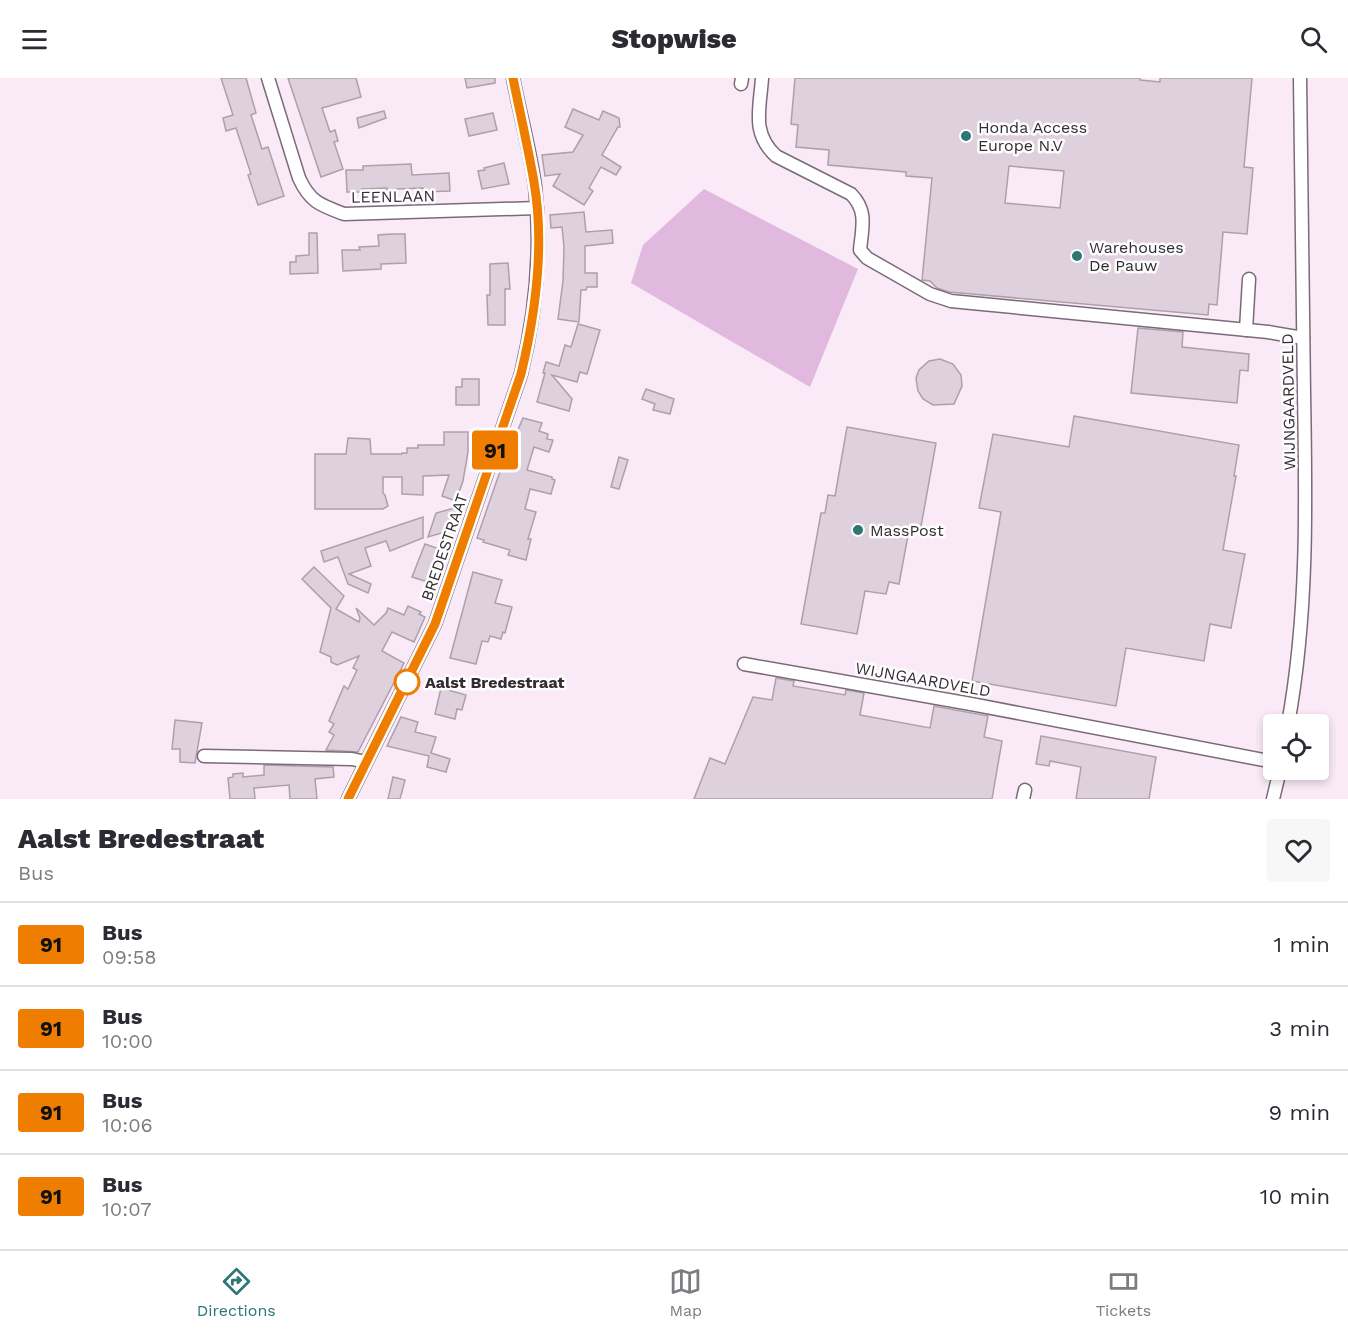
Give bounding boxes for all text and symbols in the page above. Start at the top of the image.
icon: menu [18,23,51,56]
text: Stopwise [611,23,737,55]
icon: search [1297,23,1330,56]
place label: Honda Access Europe N.V [978,118,1087,155]
marker: Honda Access Europe N.V [959,129,973,143]
street label: LEENLAAN [351,186,435,207]
place label: Warehouses De Pauw [1089,238,1184,275]
marker: Warehouses De Pauw [1070,249,1084,263]
street label: WIJNGAARDVELD [1278,333,1299,471]
line badge: 91 [468,430,522,470]
text: 91 [484,438,506,463]
street label: BREDESTRAAT [417,491,472,603]
place label: MassPost [870,521,944,540]
marker: MassPost [851,523,865,537]
street label: WIJNGAARDVELD [854,658,992,701]
marker: Aalst Bredestraat [394,669,420,695]
place label: Aalst Bredestraat [425,673,565,692]
map controls [1263,714,1329,780]
button: locate [1263,714,1329,780]
button: heart [1267,819,1330,882]
text: Aalst Bredestraat [18,822,264,855]
text: Bus [18,861,54,885]
text: Bus [102,920,142,945]
text: 91 [40,932,62,957]
text: 1 min [1273,932,1330,957]
text: 09:58 [102,945,157,969]
text: Bus [102,1004,142,1029]
text: 91 [40,1016,62,1041]
text: 3 min [1269,1016,1330,1041]
text: 10:00 [102,1029,153,1053]
text: Bus [102,1088,142,1113]
text: 91 [40,1100,62,1125]
text: 9 min [1268,1100,1330,1125]
text: 10:06 [102,1113,153,1137]
text: Bus [102,1172,142,1197]
text: 91 [40,1184,62,1209]
text: 10 min [1260,1184,1330,1209]
text: 10:07 [102,1197,151,1221]
tab: Directions [197,1265,276,1320]
tab: Map [669,1265,702,1320]
tab: Tickets [1096,1265,1151,1320]

